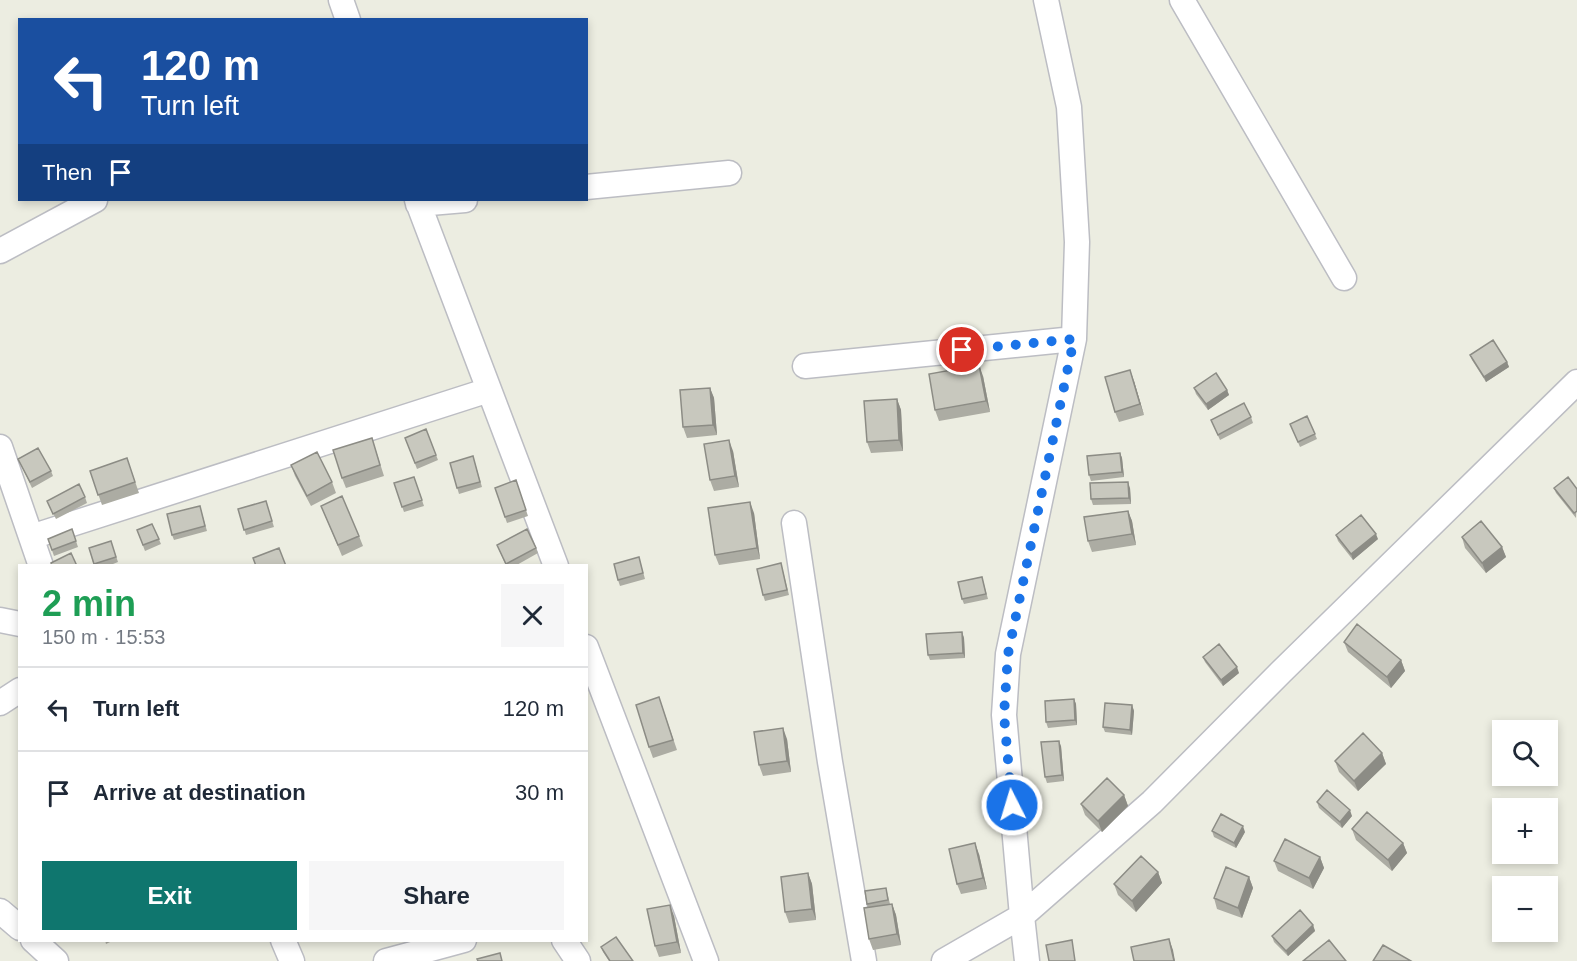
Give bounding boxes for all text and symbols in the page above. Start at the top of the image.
icon: left [42,42,120,120]
text: 120 m [141,42,260,89]
text: Turn left [141,91,239,121]
icon: arrive [104,156,137,189]
text: Then [42,160,92,185]
pin [936,324,987,375]
icon: arrive [945,333,978,366]
text: 2 min [42,583,136,624]
button: close [501,584,564,647]
text: 150 m · 15:53 [42,626,165,648]
icon: left [42,693,75,726]
text: Turn left [93,696,179,721]
text: 120 m [503,696,564,721]
map controls [1492,720,1558,942]
button: search [1492,720,1558,786]
position arrow [980,773,1044,837]
icon: arrive [42,777,75,810]
text: Arrive at destination [93,780,306,805]
text: 30 m [515,780,564,805]
button: + [1492,798,1558,864]
button: Exit [42,861,297,930]
button: Share [309,861,564,930]
button: − [1492,876,1558,942]

